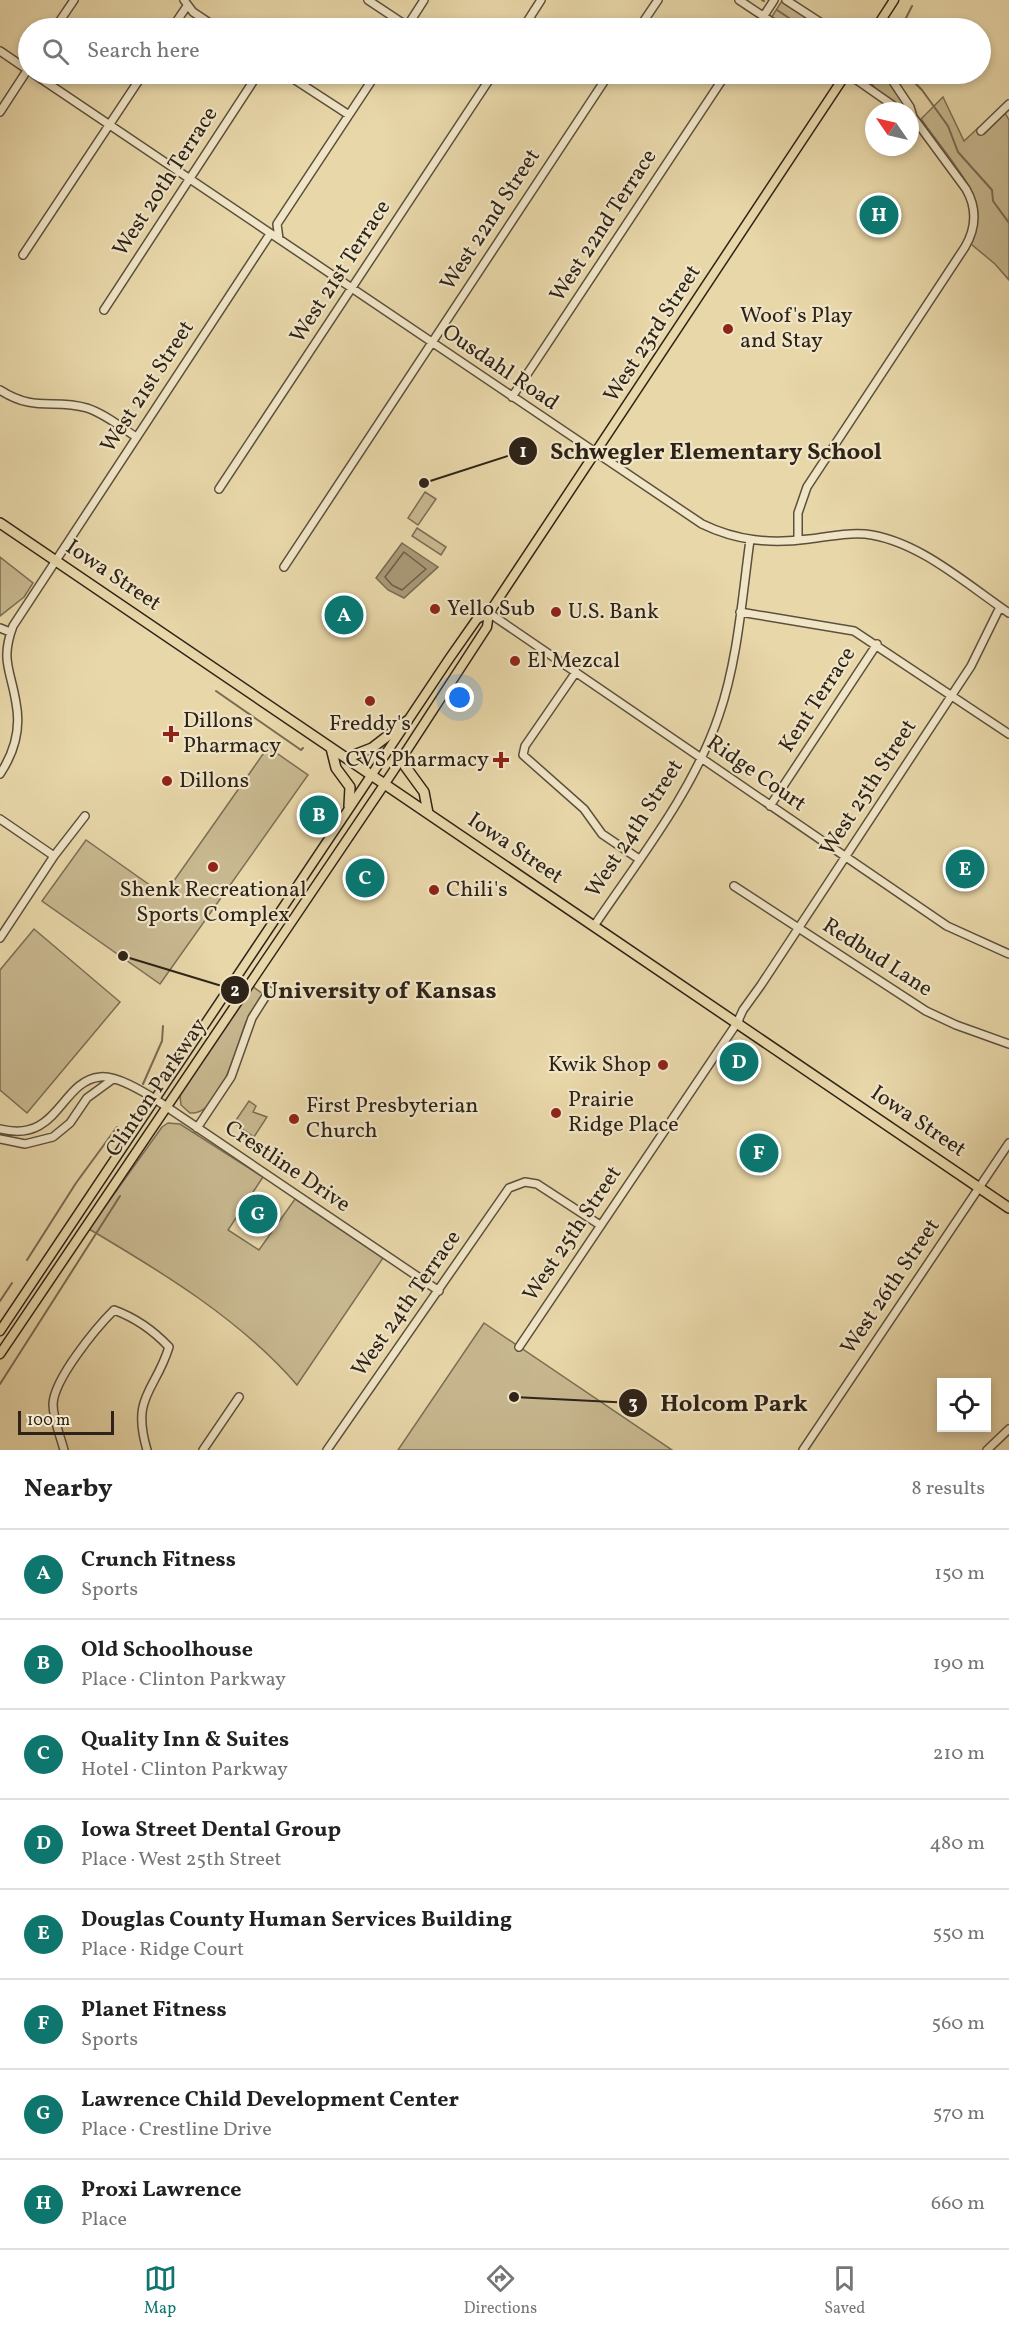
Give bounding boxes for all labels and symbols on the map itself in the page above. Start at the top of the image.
street label: West 20th Terrace [106,101,226,263]
north arrow [865,102,919,156]
street label: West 22nd Street [433,143,549,297]
street label: West 22nd Terrace [543,143,665,309]
pin: H [860,192,898,238]
street label: West 21st Terrace [283,194,399,350]
street label: West 23rd Street [597,259,709,409]
place label: Woof's Play and Stay [740,301,853,357]
street label: West 21st Street [94,315,202,459]
street label: Ousdahl Road [435,317,565,419]
marker: Woof's Play and Stay [721,322,735,336]
callout: Schwegler Elementary School [508,430,895,472]
text: Schwegler Elementary School [550,436,882,470]
text: 1 [519,440,527,465]
street label: Iowa Street [59,533,167,620]
pin: A [324,592,364,638]
place label: Yello Sub [447,594,535,625]
place label: U.S. Bank [568,597,659,628]
marker: Yello Sub [428,602,442,616]
marker: U.S. Bank [549,605,563,619]
street label: Kent Terrace [772,641,864,759]
place label: El Mezcal [527,646,620,677]
marker: El Mezcal [508,654,522,668]
your location [445,683,474,712]
marker: Freddy's [363,694,377,708]
place label: Dillons Pharmacy [183,706,281,762]
place label: Freddy's [329,709,411,740]
street label: West 25th Street [813,713,925,863]
marker: Dillons Pharmacy [164,727,178,741]
street label: Ridge Court [700,728,812,820]
place label: CVS Pharmacy [345,745,489,776]
marker: CVS Pharmacy [494,753,508,767]
street label: West 24th Street [579,753,692,904]
place label: Dillons [179,766,249,797]
marker: Dillons [160,774,174,788]
pin: B [300,792,338,838]
street label: Iowa Street [461,806,569,893]
pin: E [946,846,984,892]
pin: C [346,856,385,900]
marker: Shenk Recreational Sports Complex [206,860,220,874]
place label: Shenk Recreational Sports Complex [119,875,307,931]
place label: Chili's [446,875,508,906]
marker: Chili's [427,883,441,897]
street label: Redbud Lane [816,911,938,1005]
callout: University of Kansas [220,969,508,1011]
text: University of Kansas [261,975,497,1009]
text: 2 [230,979,240,1004]
street label: Clinton Parkway [99,1012,215,1164]
pin: D [720,1040,758,1084]
place label: Kwik Shop [548,1050,651,1081]
marker: Kwik Shop [656,1058,670,1072]
street label: Iowa Street [864,1079,972,1166]
place label: Prairie Ridge Place [568,1085,679,1141]
place label: First Presbyterian Church [306,1091,478,1147]
marker: Prairie Ridge Place [549,1106,563,1120]
marker: First Presbyterian Church [287,1112,301,1126]
street label: Crestline Drive [218,1113,356,1221]
pin: F [740,1130,778,1176]
street label: West 25th Street [516,1160,630,1308]
pin: G [238,1192,278,1236]
street label: West 26th Street [834,1213,948,1361]
street label: West 24th Terrace [345,1224,469,1384]
callout: Holcom Park [618,1382,820,1424]
text: Holcom Park [660,1388,808,1422]
text: 3 [628,1392,638,1417]
scale bar [18,1408,114,1436]

